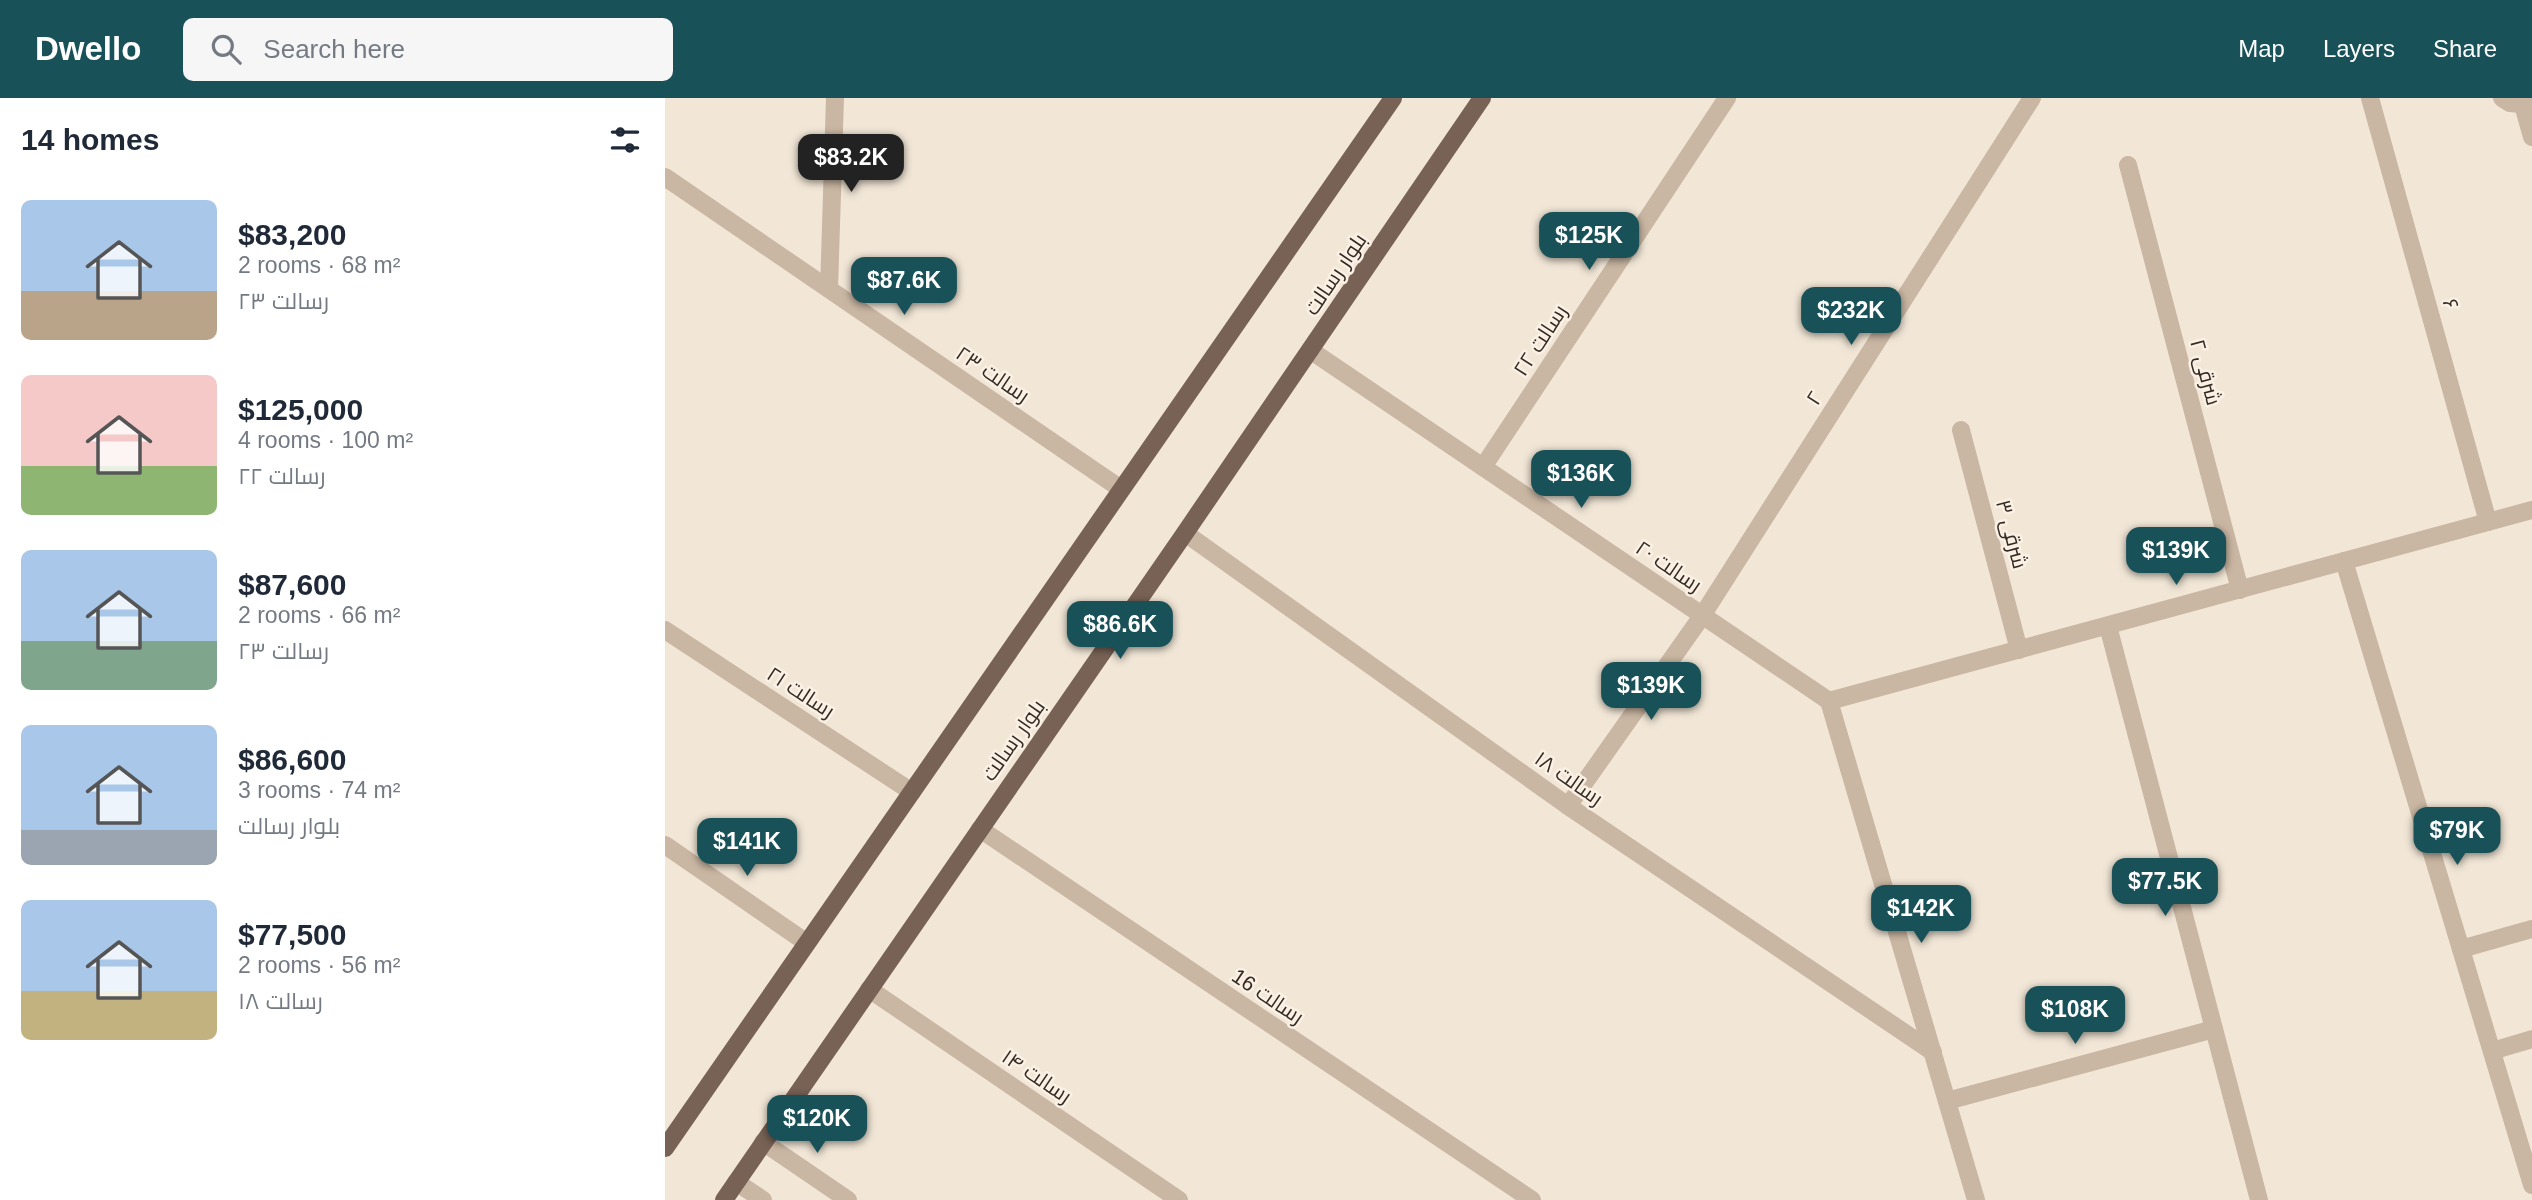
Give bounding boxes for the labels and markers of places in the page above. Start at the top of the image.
pin: $83.2K [794,134,908,194]
pin: $125K [1540,212,1638,272]
pin: $87.6K [847,258,961,317]
pin: $232K [1802,288,1900,347]
pin: $136K [1532,450,1630,510]
pin: $139K [2127,528,2225,587]
pin: $86.6K [1063,602,1177,661]
pin: $139K [1602,662,1700,722]
pin: $79K [2416,808,2498,867]
pin: $141K [698,818,796,878]
pin: $77.5K [2108,858,2222,918]
pin: $142K [1872,886,1970,945]
pin: $108K [2026,986,2124,1046]
pin: $120K [768,1096,866,1155]

